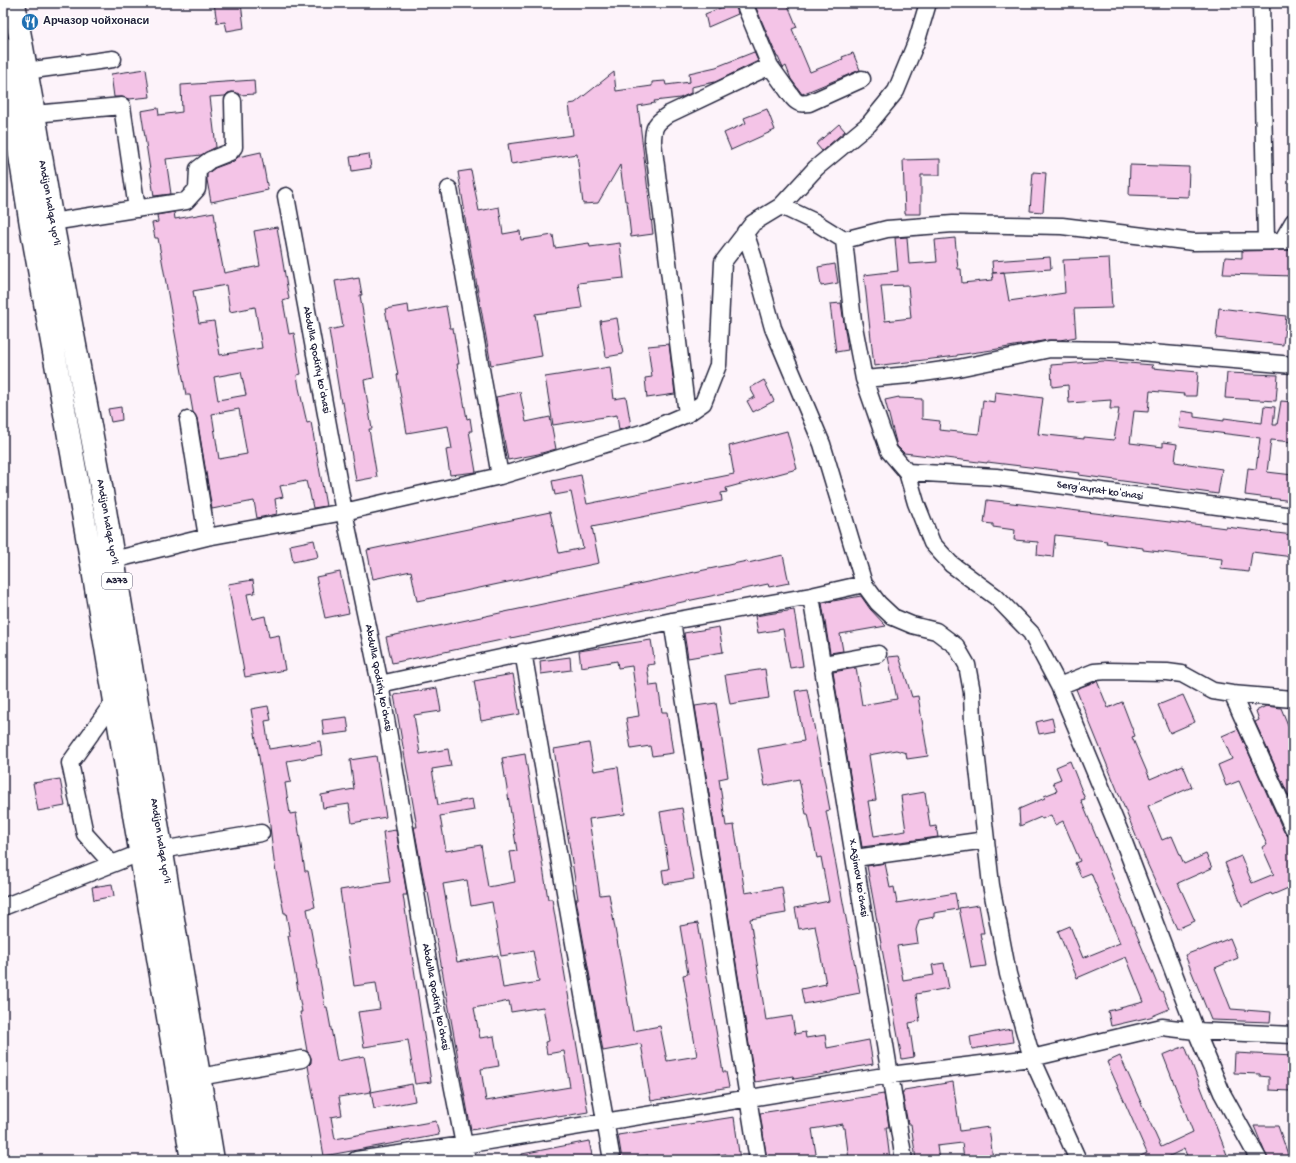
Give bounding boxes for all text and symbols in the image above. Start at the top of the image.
restaurant icon: Арчазор чойхонаси [20,12,40,32]
place label: Арчазор чойхонаси [43,16,149,28]
street label: Andijon halqa yo‘li [36,159,62,247]
street label: Abdulla Qodiriy koʻchasi [300,305,333,415]
street label: Andijon halqa yo‘li [94,478,120,566]
street label: Sergʻayrat koʻchasi [1056,478,1144,503]
road number: A373 [102,573,132,589]
street label: Abdulla Qodiriy koʻchasi [362,623,395,733]
street label: Andijon halqa yo‘li [147,797,173,885]
street label: X.Azimov koʻchasi [846,837,871,918]
street label: Abdulla Qodiriy koʻchasi [419,942,452,1052]

